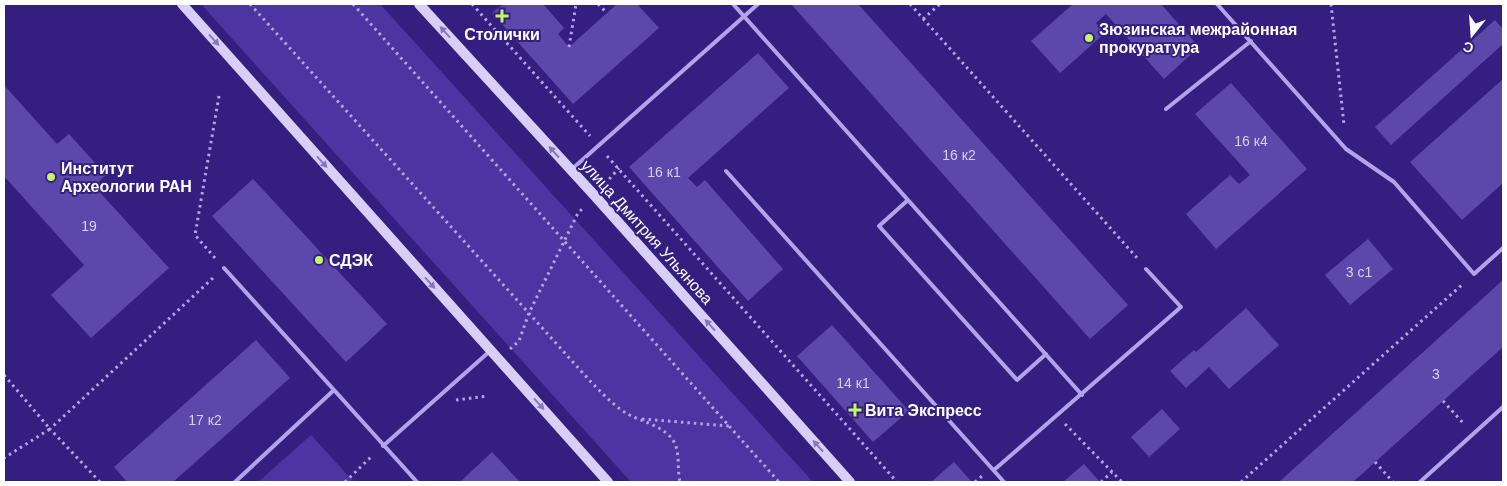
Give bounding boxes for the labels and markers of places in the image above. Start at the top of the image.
marker: Столички [496,10,508,22]
place label: Зюзинская межрайонная прокуратура [1099,21,1297,56]
place label: Столички [464,26,540,43]
marker: Зюзинская межрайонная прокуратура [1083,32,1095,44]
place label: Институт Археологии РАН [61,160,192,195]
marker: Институт Археологии РАН [45,171,57,183]
place label: СДЭК [329,252,373,269]
marker: СДЭК [313,254,325,266]
place label: Вита Экспресс [865,402,982,419]
marker: Вита Экспресс [849,404,861,416]

